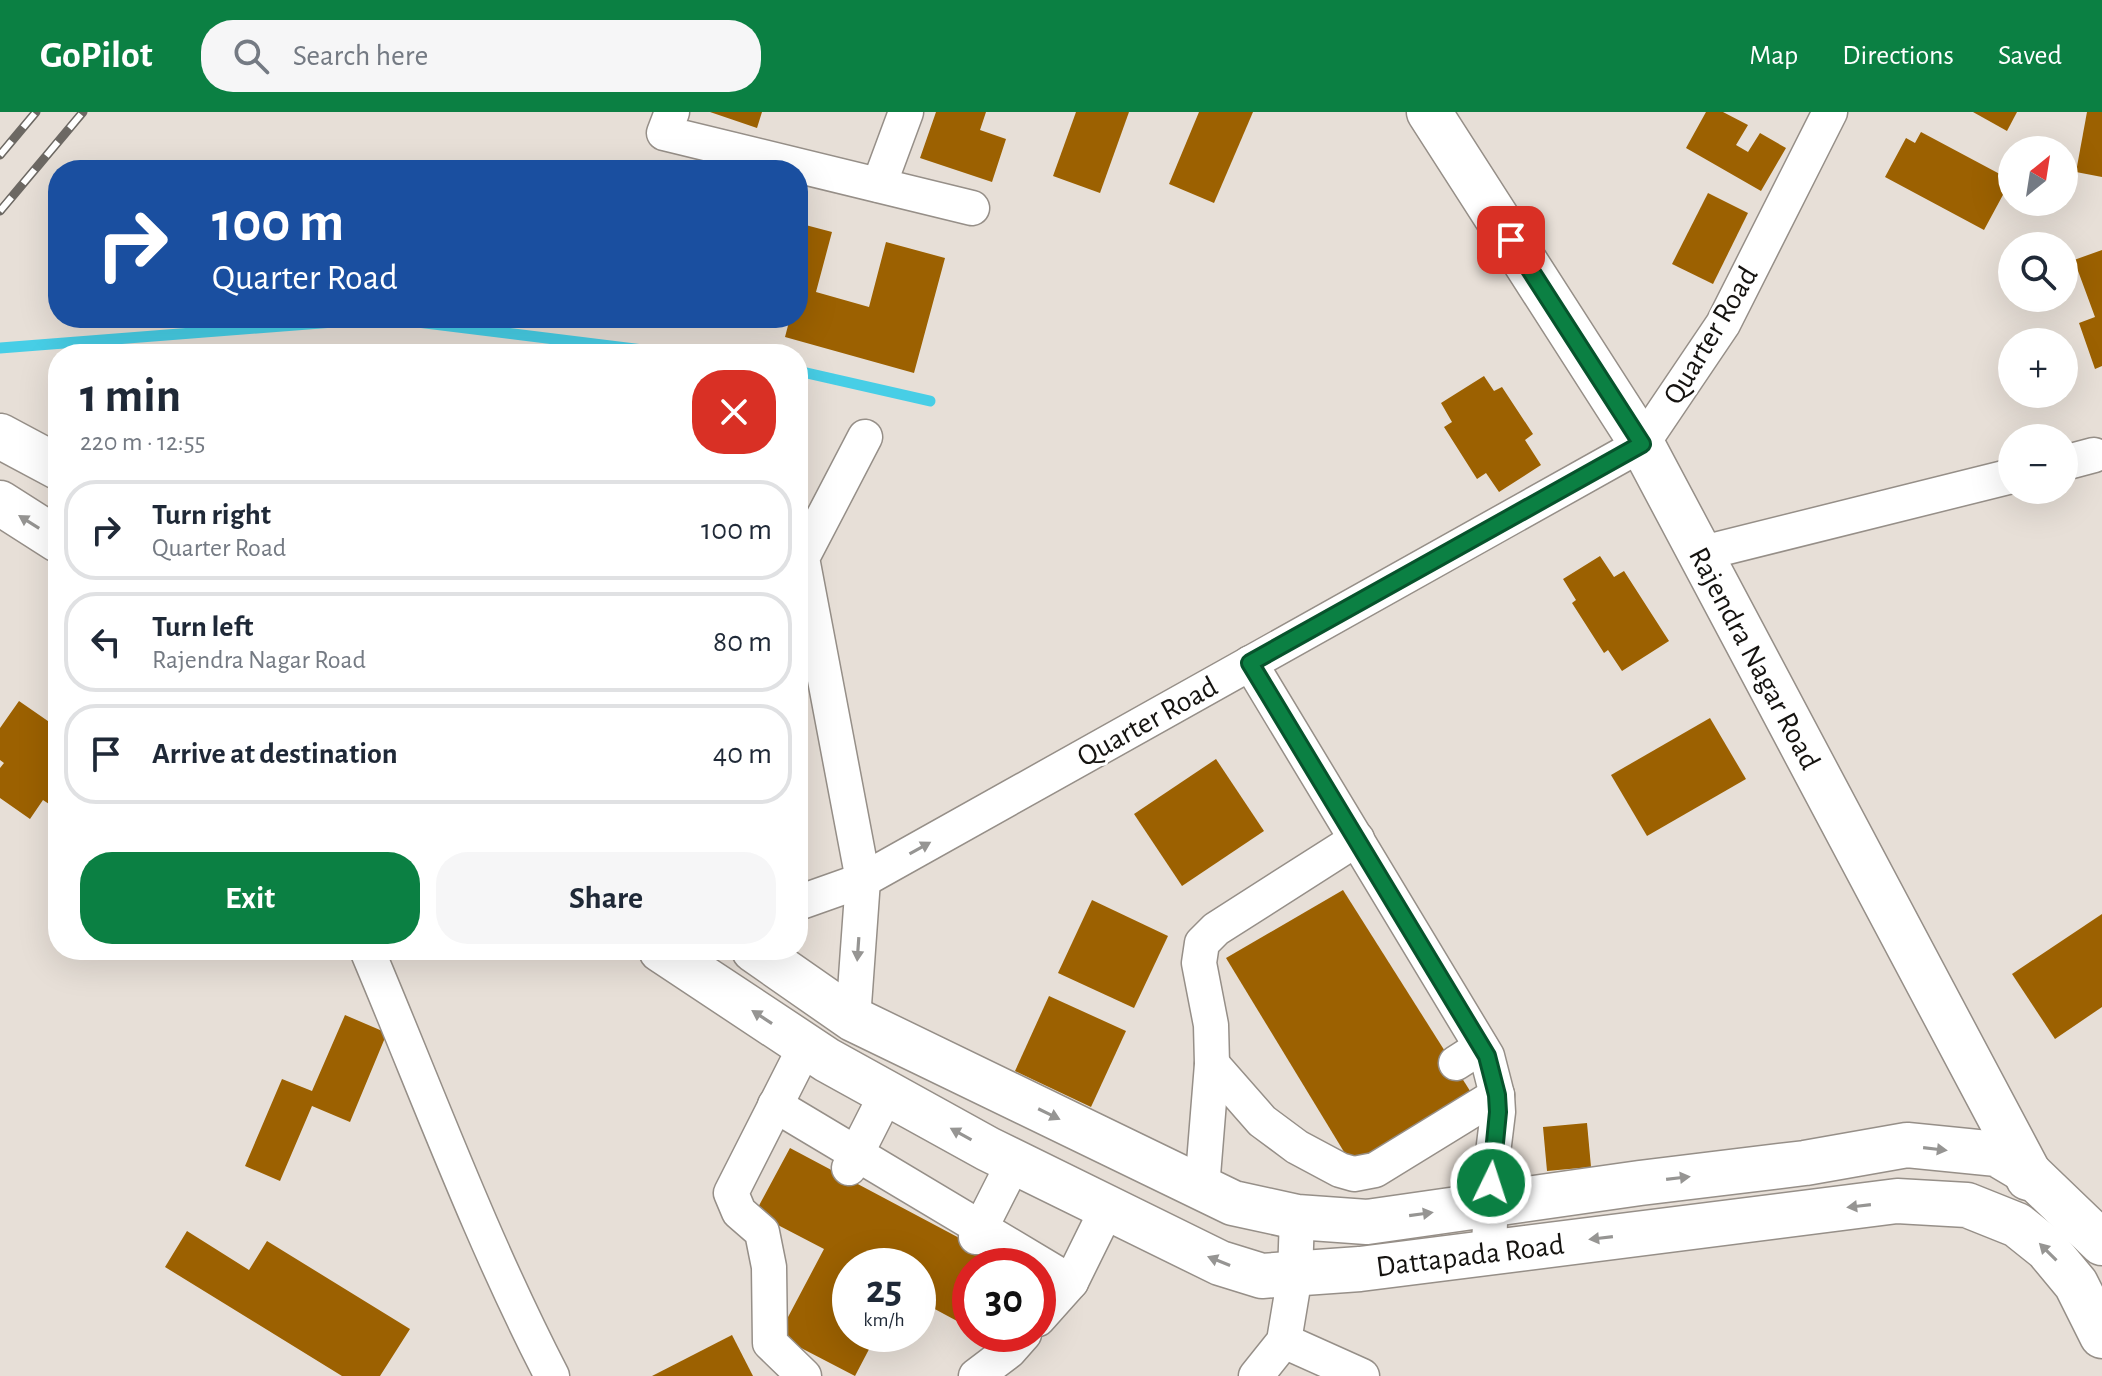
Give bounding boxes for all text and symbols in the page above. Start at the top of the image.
search box [201,20,761,92]
icon: search [229,34,273,78]
text: GoPilot [40,37,153,75]
text: Search here [293,41,428,71]
text: Map [1749,42,1798,70]
text: Directions [1842,42,1954,70]
text: Saved [1998,42,2062,70]
north arrow [1998,136,2078,216]
map controls [1998,136,2078,504]
icon: right [80,192,184,296]
text: 100 m [212,195,344,251]
pin [1477,206,1545,274]
icon: arrive [1489,218,1533,262]
button: search [1998,232,2078,312]
text: Quarter Road [212,260,398,296]
street label: Quarter Road [1658,261,1764,410]
button: + [1998,328,2078,408]
button: close [692,370,776,454]
text: 1 min [80,373,181,421]
button: − [1998,424,2078,504]
text: 220 m · 12:55 [80,429,205,455]
text: Turn right [152,500,271,530]
icon: right [84,508,128,552]
one-way arrow [18,515,40,529]
text: 100 m [701,515,772,545]
text: Quarter Road [152,535,286,561]
street label: Rajendra Nagar Road [1683,542,1825,774]
text: Turn left [152,612,253,642]
icon: left [84,620,128,664]
text: 80 m [713,627,772,657]
text: Rajendra Nagar Road [152,647,366,673]
street label: Quarter Road [1072,671,1223,773]
icon: arrive [84,732,128,776]
text: Arrive at destination [152,739,398,769]
text: 40 m [713,739,772,769]
one-way arrow [908,841,931,855]
button: Exit [80,852,420,944]
button: Share [436,852,776,944]
one-way arrow [851,937,864,962]
one-way arrow [752,1010,773,1025]
one-way arrow [1038,1107,1061,1121]
one-way arrow [950,1127,972,1141]
position arrow [1449,1141,1533,1225]
one-way arrow [1923,1143,1948,1156]
one-way arrow [1666,1171,1691,1184]
one-way arrow [1846,1200,1871,1213]
one-way arrow [1408,1207,1433,1220]
street label: Dattapada Road [1374,1230,1566,1282]
one-way arrow [1588,1232,1613,1245]
one-way arrow [2039,1244,2058,1262]
speed limit sign: 30 [952,1248,1056,1352]
one-way arrow [1207,1255,1231,1268]
text: 25 [866,1270,902,1310]
text: km/h [863,1310,905,1330]

